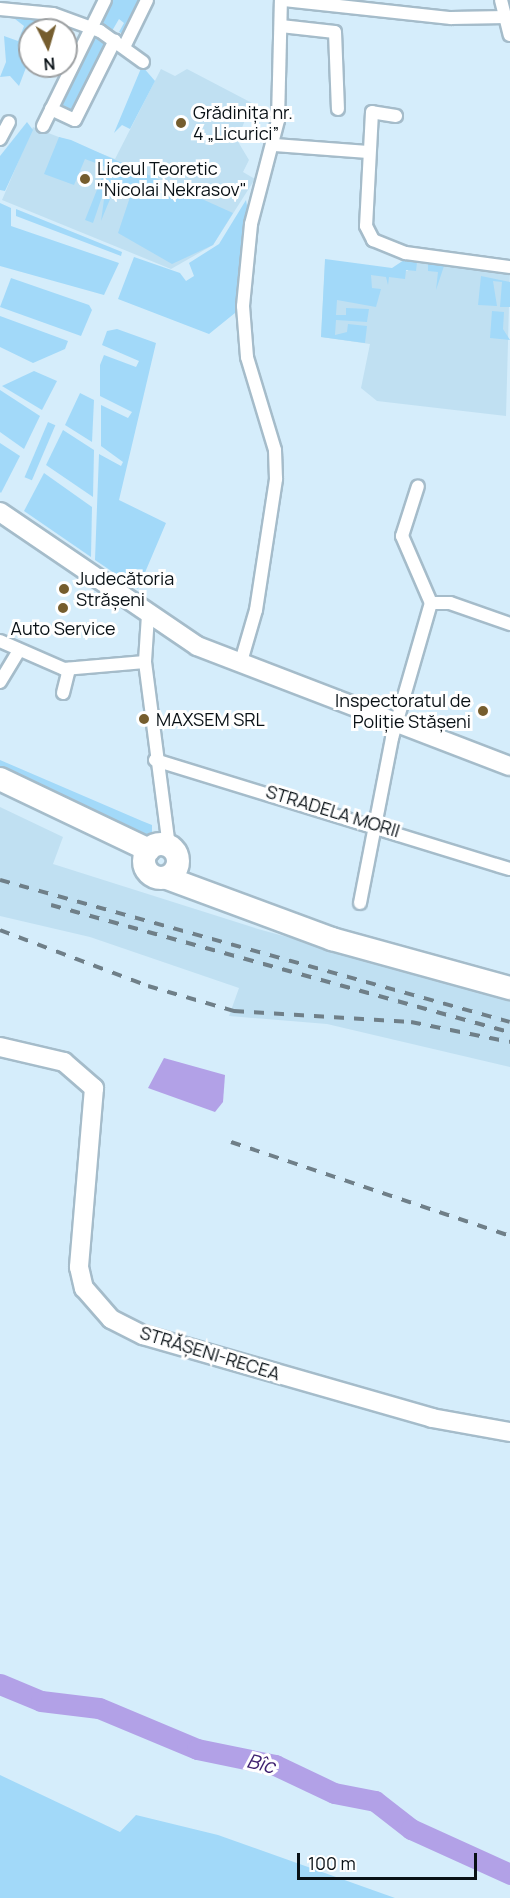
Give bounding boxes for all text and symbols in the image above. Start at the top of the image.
north arrow [18,18,78,78]
text: N [43,52,56,75]
place label: Grădinița nr. 4 „Licurici” [193,102,293,144]
marker: Grădinița nr. 4 „Licurici” [174,116,188,130]
place label: Liceul Teoretic "Nicolai Nekrasov" [97,158,247,201]
marker: Liceul Teoretic "Nicolai Nekrasov" [78,172,92,186]
place label: Judecătoria Strășeni [76,568,174,610]
marker: Judecătoria Strășeni [57,582,71,596]
marker: Auto Service [56,601,70,615]
place label: Auto Service [11,617,115,639]
place label: Inspectoratul de Poliție Stășeni [335,690,471,732]
marker: Inspectoratul de Poliție Stășeni [476,704,490,718]
place label: MAXSEM SRL [156,708,265,730]
marker: MAXSEM SRL [137,712,151,726]
street label: STRADELA MORII [263,780,403,842]
street label: STRĂȘENI-RECEA [137,1321,283,1385]
water label: Bîc [245,1748,277,1778]
scale bar [300,1841,480,1879]
text: 100 m [308,1851,356,1875]

